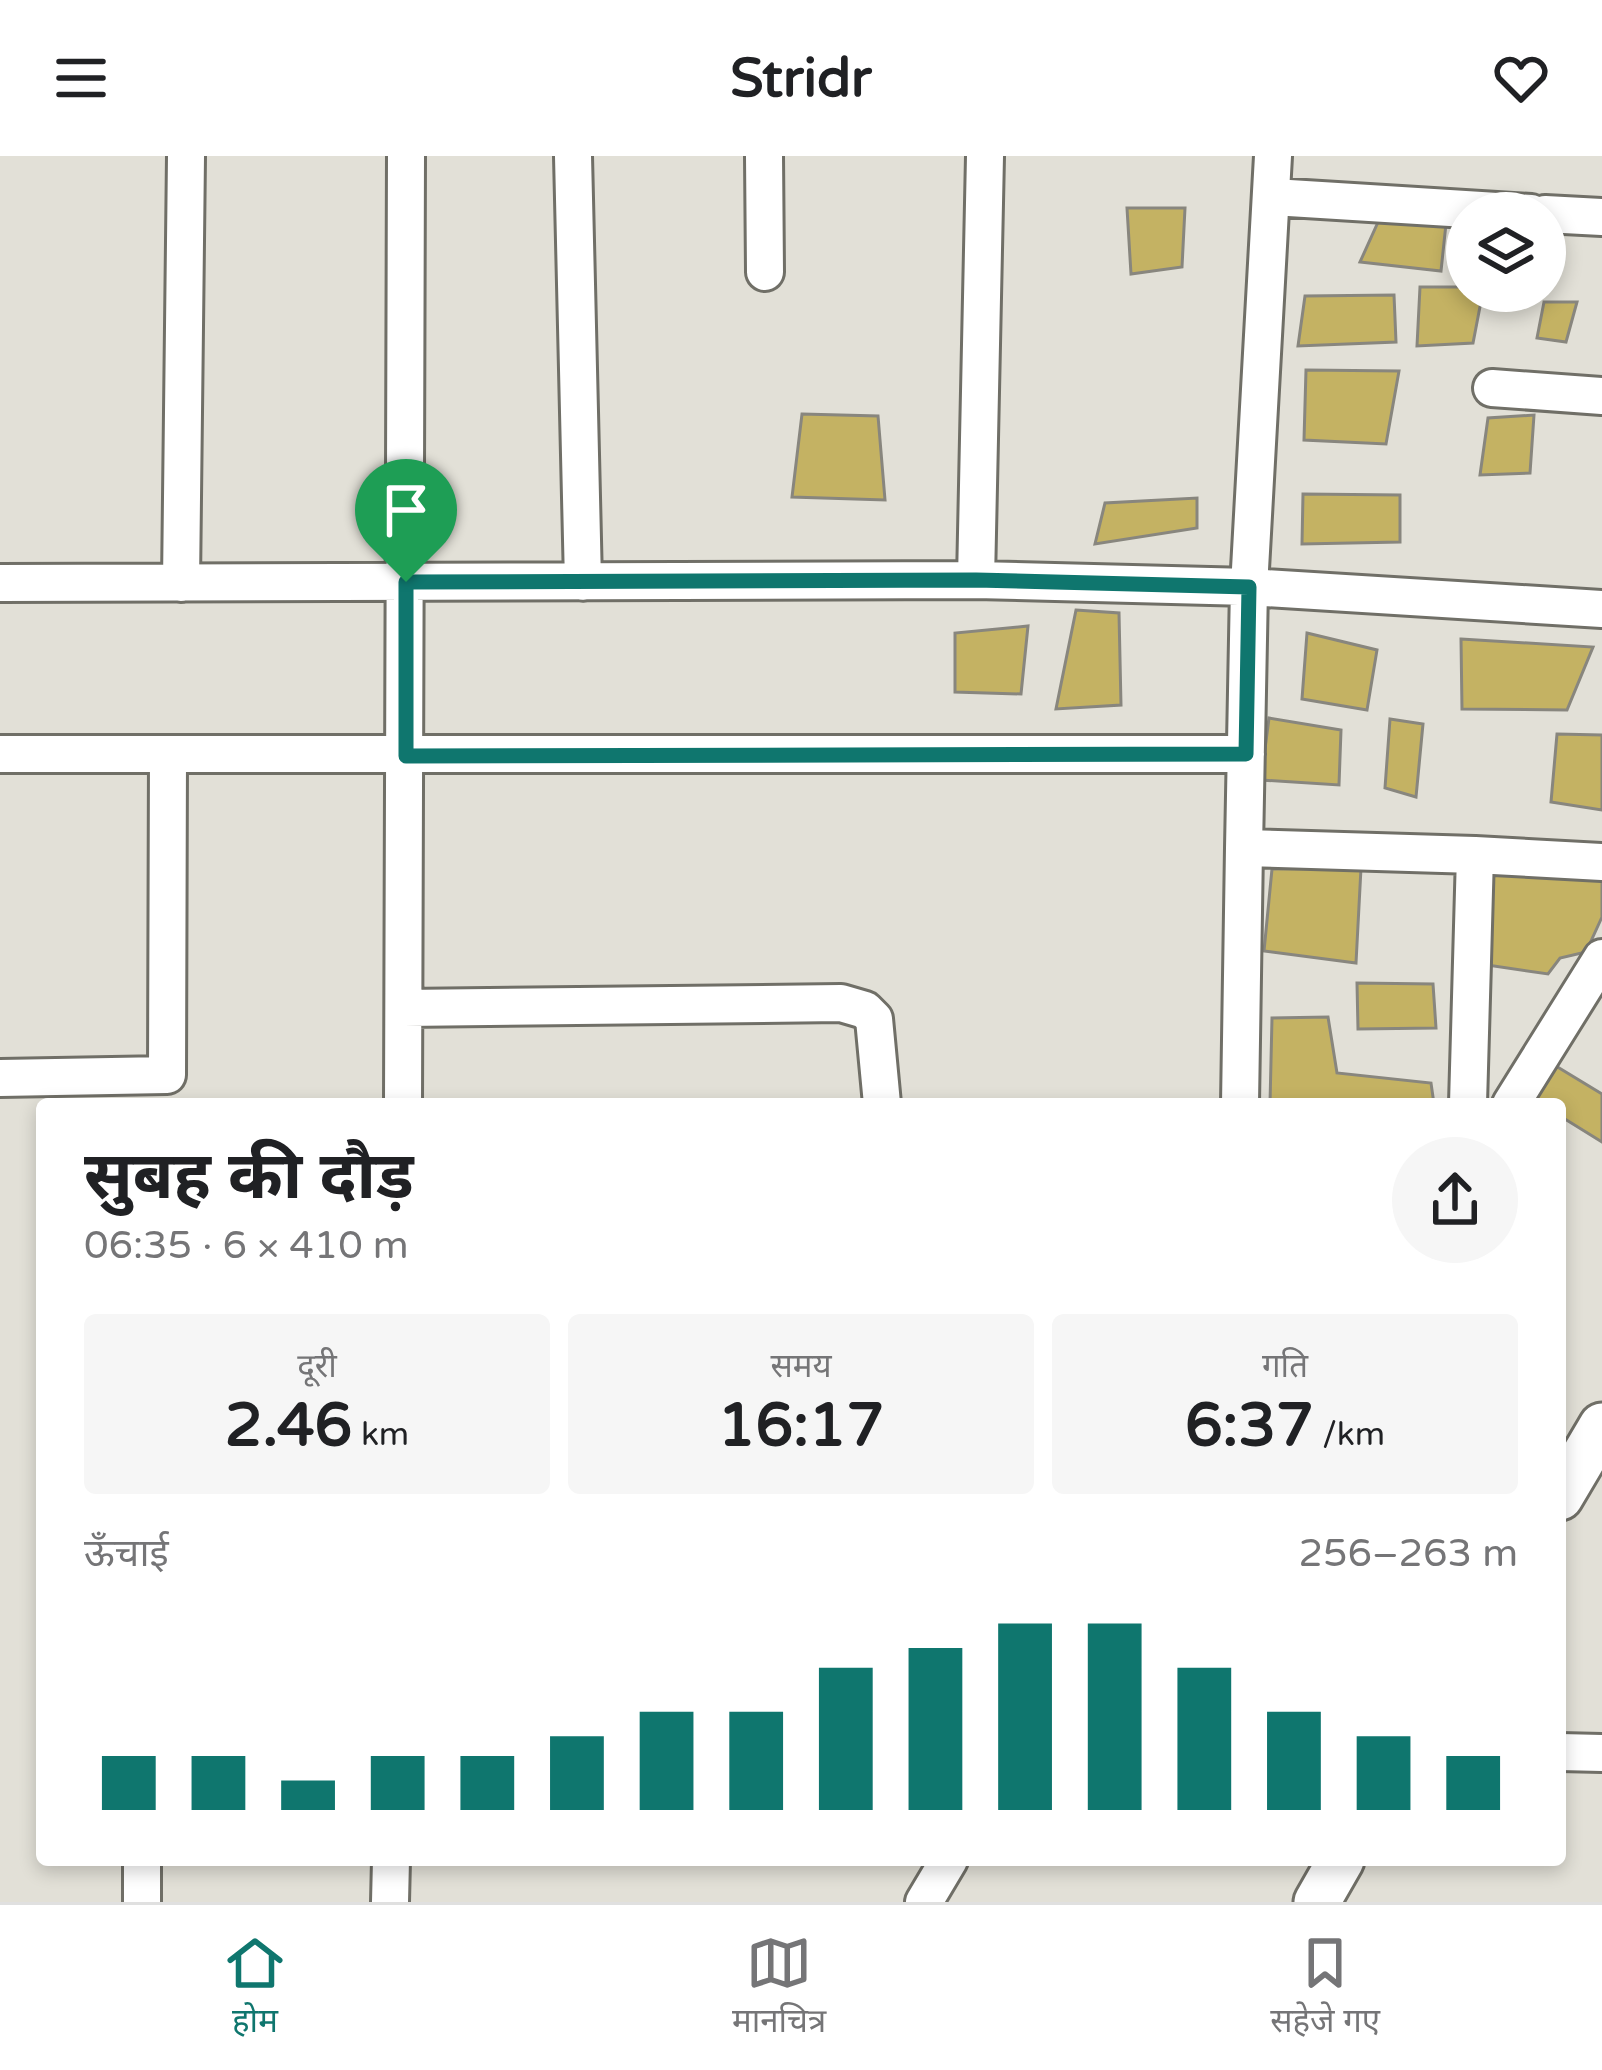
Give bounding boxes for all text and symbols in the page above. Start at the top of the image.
icon: menu [48,45,114,111]
icon: heart [1488,45,1554,111]
text: Stridr [730,46,872,111]
map controls [1446,192,1566,312]
button: layers [1446,192,1566,312]
pin [355,459,457,582]
icon: arrive [373,477,439,543]
text: सुबह की दौड़ [84,1137,414,1217]
button: share [1392,1137,1518,1263]
text: 06:35 · 6 × 410 m [84,1222,409,1269]
text: दूरी [297,1347,337,1386]
text: समय [770,1347,832,1386]
text: गति [1262,1347,1308,1386]
text: 2.46 [225,1390,352,1462]
text: 16:17 [718,1390,884,1462]
text: 6:37 [1185,1390,1314,1462]
text: km [352,1415,409,1454]
text: /km [1314,1415,1385,1454]
text: ऊँचाई [84,1530,169,1577]
text: 256–263 m [1298,1530,1518,1577]
tab: होम [222,1930,288,2045]
tab: मानचित्र [732,1930,826,2045]
tab: सहेजे गए [1270,1930,1380,2045]

